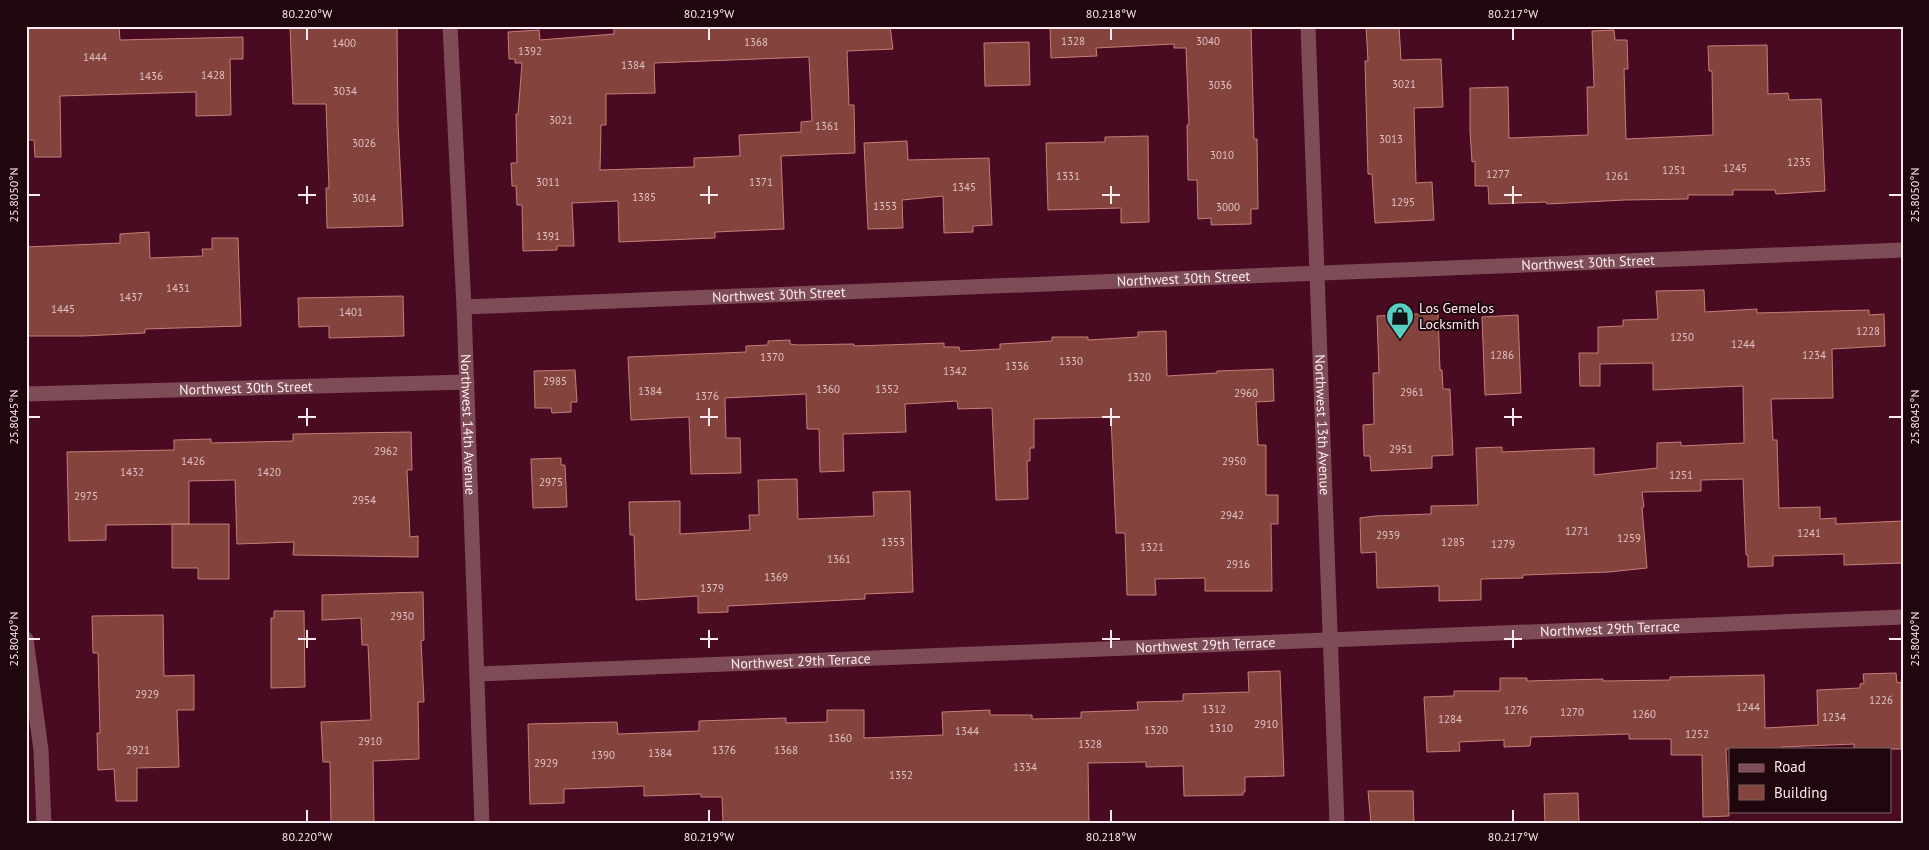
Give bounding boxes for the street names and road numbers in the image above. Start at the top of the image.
street label: Northwest 30th Street [1521,251,1655,274]
street label: Northwest 30th Street [1116,267,1251,290]
street label: Northwest 30th Street [712,283,846,306]
street label: Northwest 14th Avenue [457,354,480,495]
street label: Northwest 13th Avenue [1311,354,1334,496]
street label: Northwest 30th Street [179,377,313,399]
street label: Northwest 29th Terrace [1540,617,1680,640]
street label: Northwest 29th Terrace [1135,633,1276,657]
street label: Northwest 29th Terrace [730,649,871,673]

